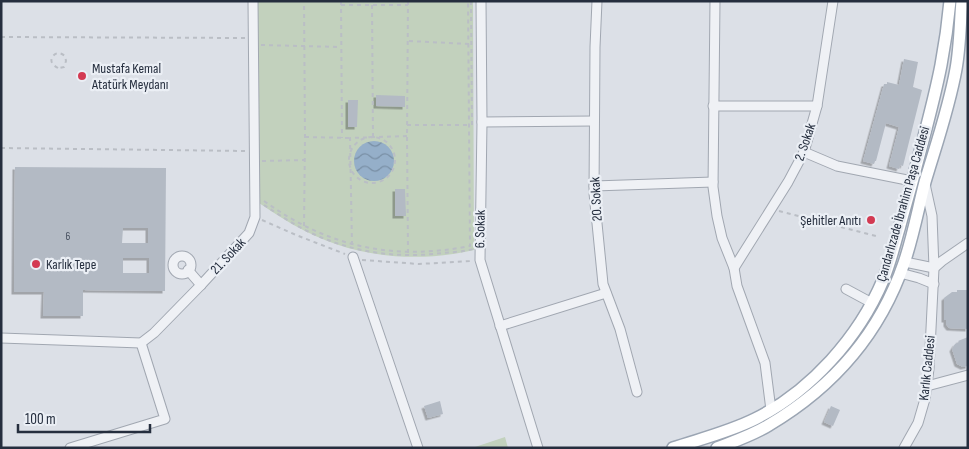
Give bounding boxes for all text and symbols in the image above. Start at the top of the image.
place label: Mustafa Kemal Atatürk Meydanı [91,60,168,93]
marker: Mustafa Kemal Atatürk Meydanı [76,70,88,82]
street label: 2. Sokak [791,120,820,163]
street label: Çandarlızade İbrahim Paşa Caddesi [873,124,933,284]
street label: 20. Sokak [586,176,606,222]
street label: 6. Sokak [471,209,489,248]
place label: Şehitler Anıtı [800,212,861,229]
marker: Şehitler Anıtı [865,214,877,226]
house number: 6 [66,230,71,243]
street label: 21. Sokak [207,234,250,278]
place label: Karlık Tepe [46,256,96,273]
marker: Karlık Tepe [30,258,42,270]
street label: Karlık Caddesi [915,335,939,401]
scale bar [18,402,150,434]
text: 100 m [25,410,56,429]

